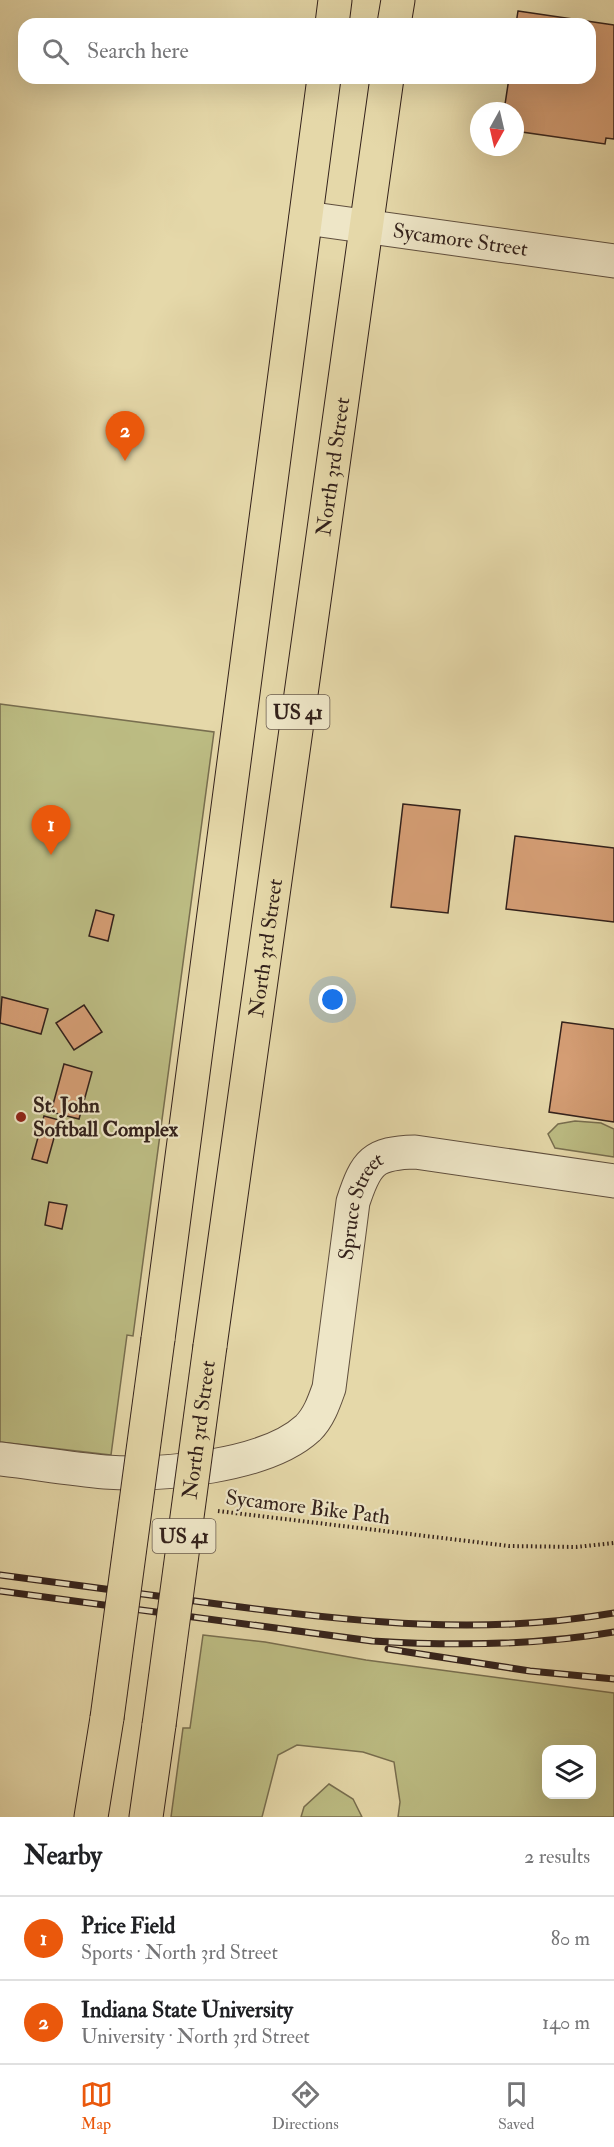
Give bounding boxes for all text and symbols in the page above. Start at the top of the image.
search box [18,18,596,84]
icon: search [39,35,72,68]
text: Search here [87,37,189,65]
north arrow [470,102,524,156]
street label: Sycamore Street [391,217,530,263]
street label: North 3rd Street [310,395,356,538]
pin: 2 [106,412,144,461]
road number: US 41 [266,695,330,729]
pin: 1 [32,806,70,855]
street label: North 3rd Street [243,877,289,1019]
your location [318,985,347,1014]
place label: St. John Softball Complex [33,1092,179,1143]
marker: St. John Softball Complex [14,1110,28,1124]
street label: Spruce Street [333,1146,388,1262]
street label: North 3rd Street [177,1359,222,1501]
street label: Sycamore Bike Path [224,1484,392,1531]
road number: US 41 [152,1519,216,1553]
map controls [542,1745,596,1799]
button: layers [542,1745,596,1799]
text: Nearby [24,1840,102,1872]
text: 2 results [524,1844,590,1869]
text: Price Field [81,1912,175,1940]
text: 1 [40,1926,47,1951]
text: 80 m [551,1926,590,1951]
text: Sports · North 3rd Street [81,1940,278,1965]
text: Indiana State University [81,1996,293,2024]
text: 2 [38,2010,49,2035]
text: 140 m [542,2010,590,2035]
text: University · North 3rd Street [81,2024,310,2049]
tab: Map [80,2078,113,2134]
tab: Directions [272,2078,339,2134]
tab: Saved [498,2078,534,2134]

